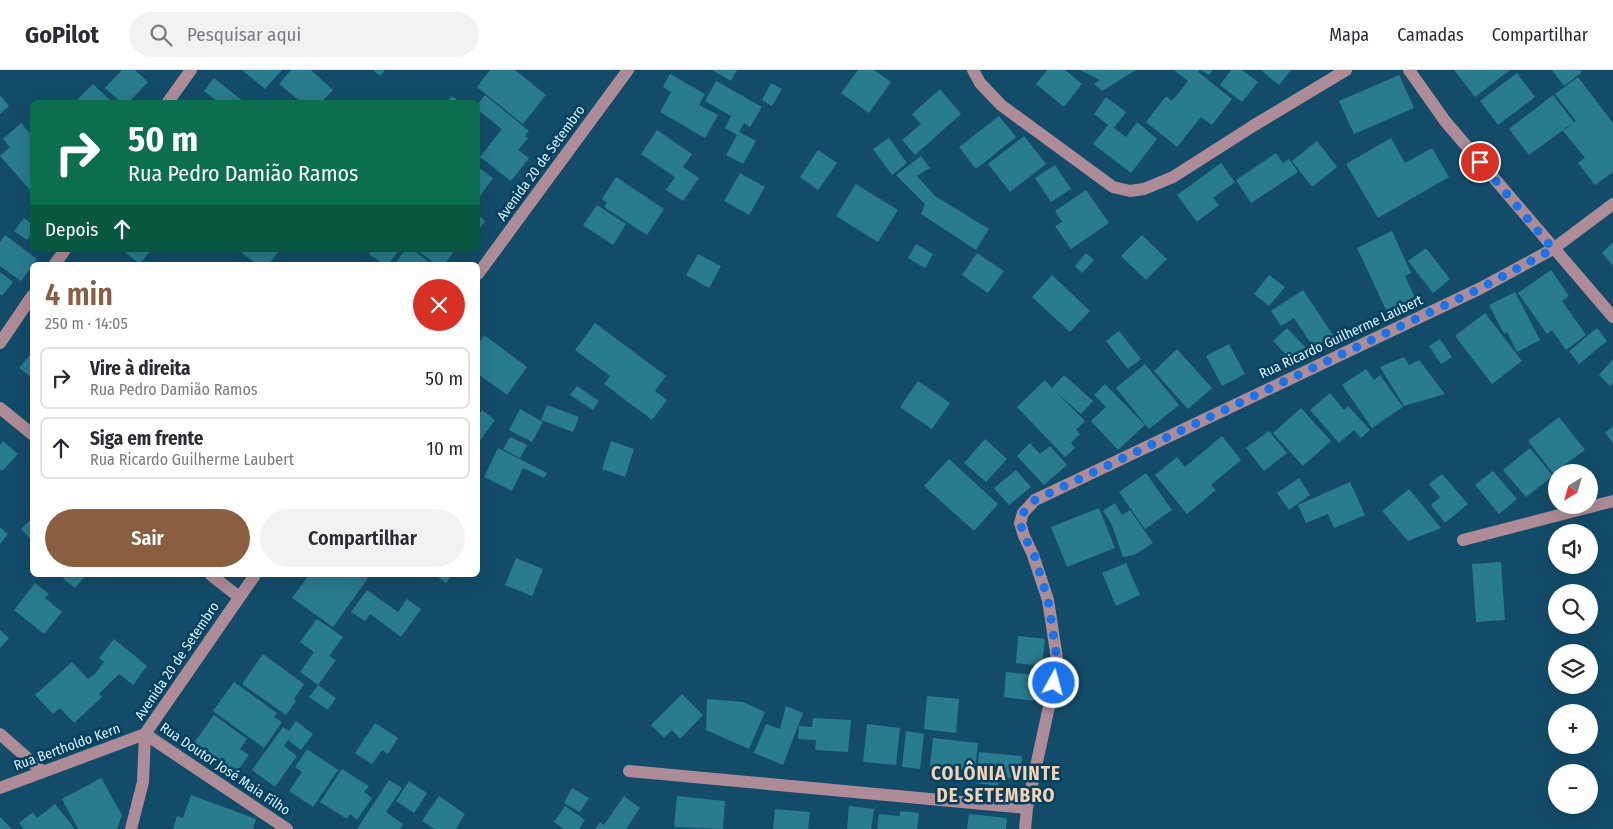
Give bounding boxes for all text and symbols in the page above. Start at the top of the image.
search box [129,12,479,57]
text: GoPilot [25,21,99,49]
icon: search [147,21,175,49]
text: Pesquisar aqui [187,23,301,46]
text: Mapa [1329,24,1369,46]
text: Camadas [1397,24,1464,46]
text: Compartilhar [1492,24,1588,46]
street label: Avenida 20 de Setembro [493,102,589,224]
text: 50 m [128,118,198,160]
icon: right [45,120,110,185]
pin [1459,141,1501,183]
icon: arrive [1466,148,1494,176]
text: Rua Pedro Damião Ramos [128,160,359,187]
icon: ahead [108,215,136,243]
text: Depois [45,218,98,241]
text: 4 min [45,277,113,313]
button: close [413,279,465,331]
street label: Rua Ricardo Guilherme Laubert [1257,291,1426,382]
text: 250 m · 14:05 [45,314,128,333]
text: Vire à direita [90,357,191,380]
icon: right [47,364,75,392]
text: 50 m [425,367,463,390]
text: Rua Pedro Damião Ramos [90,380,258,399]
text: Siga em frente [90,427,204,450]
icon: ahead [47,434,75,462]
text: 10 m [427,437,463,460]
text: Rua Ricardo Guilherme Laubert [90,450,294,469]
north arrow [1548,464,1598,514]
map controls [1548,464,1598,814]
button: Sair [45,509,250,567]
button: Compartilhar [260,509,465,567]
button: sound [1548,524,1598,574]
button: search [1548,584,1598,634]
street label: Avenida 20 de Setembro [131,599,223,723]
button: layers [1548,644,1598,694]
position arrow [1027,656,1079,708]
button: + [1548,704,1598,754]
street label: Rua Doutor José Maia Filho [157,719,293,819]
street label: Rua Bertholdo Kern [11,720,123,774]
district label: COLÔNIA VINTE DE SETEMBRO [931,760,1061,807]
button: − [1548,764,1598,814]

